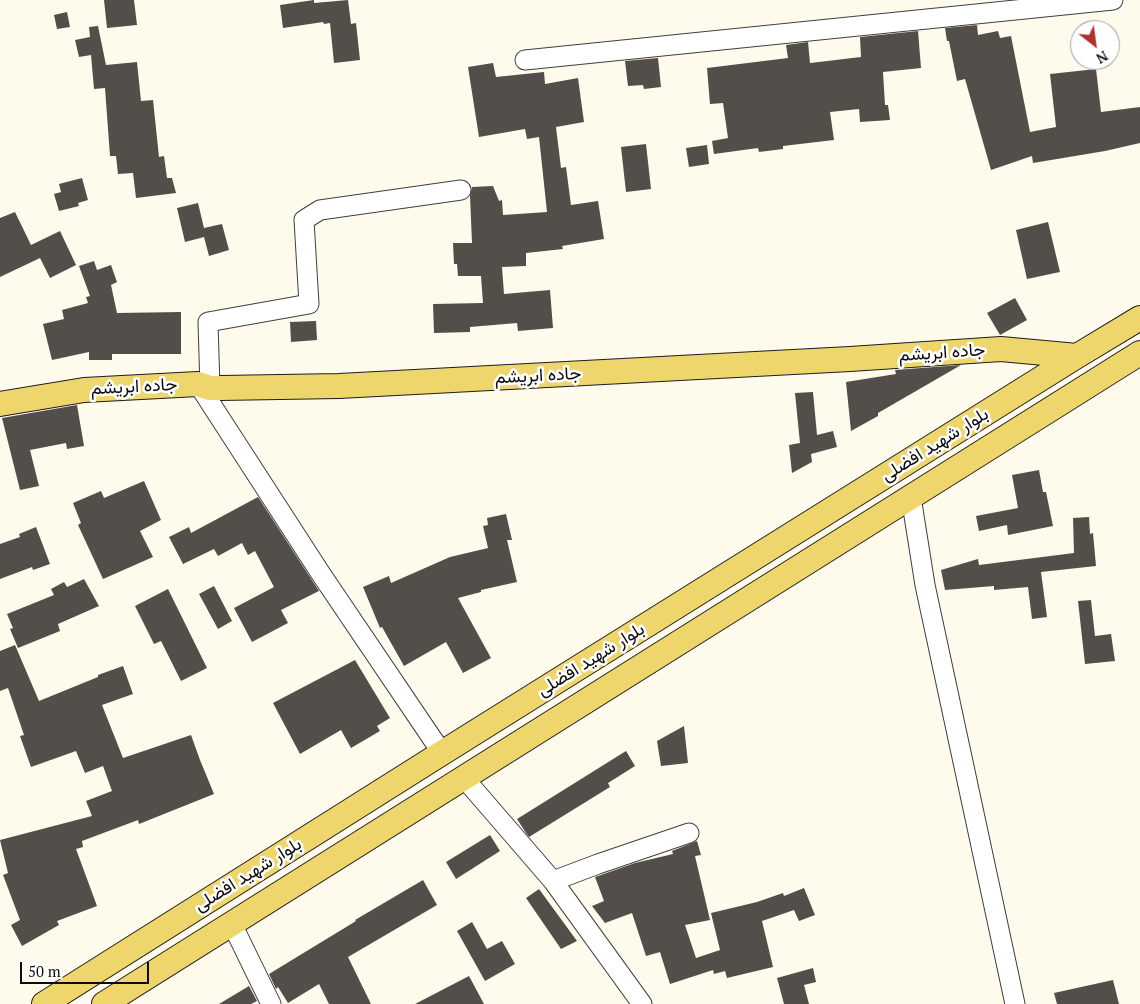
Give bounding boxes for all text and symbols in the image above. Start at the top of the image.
north arrow [1070,20,1120,70]
text: N [1093,47,1112,68]
street label: جاده ابریشم [898,339,986,367]
street label: جاده ابریشم [494,363,582,389]
street label: جاده ابریشم [90,374,178,400]
street label: بلوار شهید افضلی [877,403,993,487]
street label: بلوار شهید افضلی [533,618,649,702]
street label: بلوار شهید افضلی [190,833,306,917]
scale bar [22,952,151,984]
text: 50 m [28,961,61,981]

